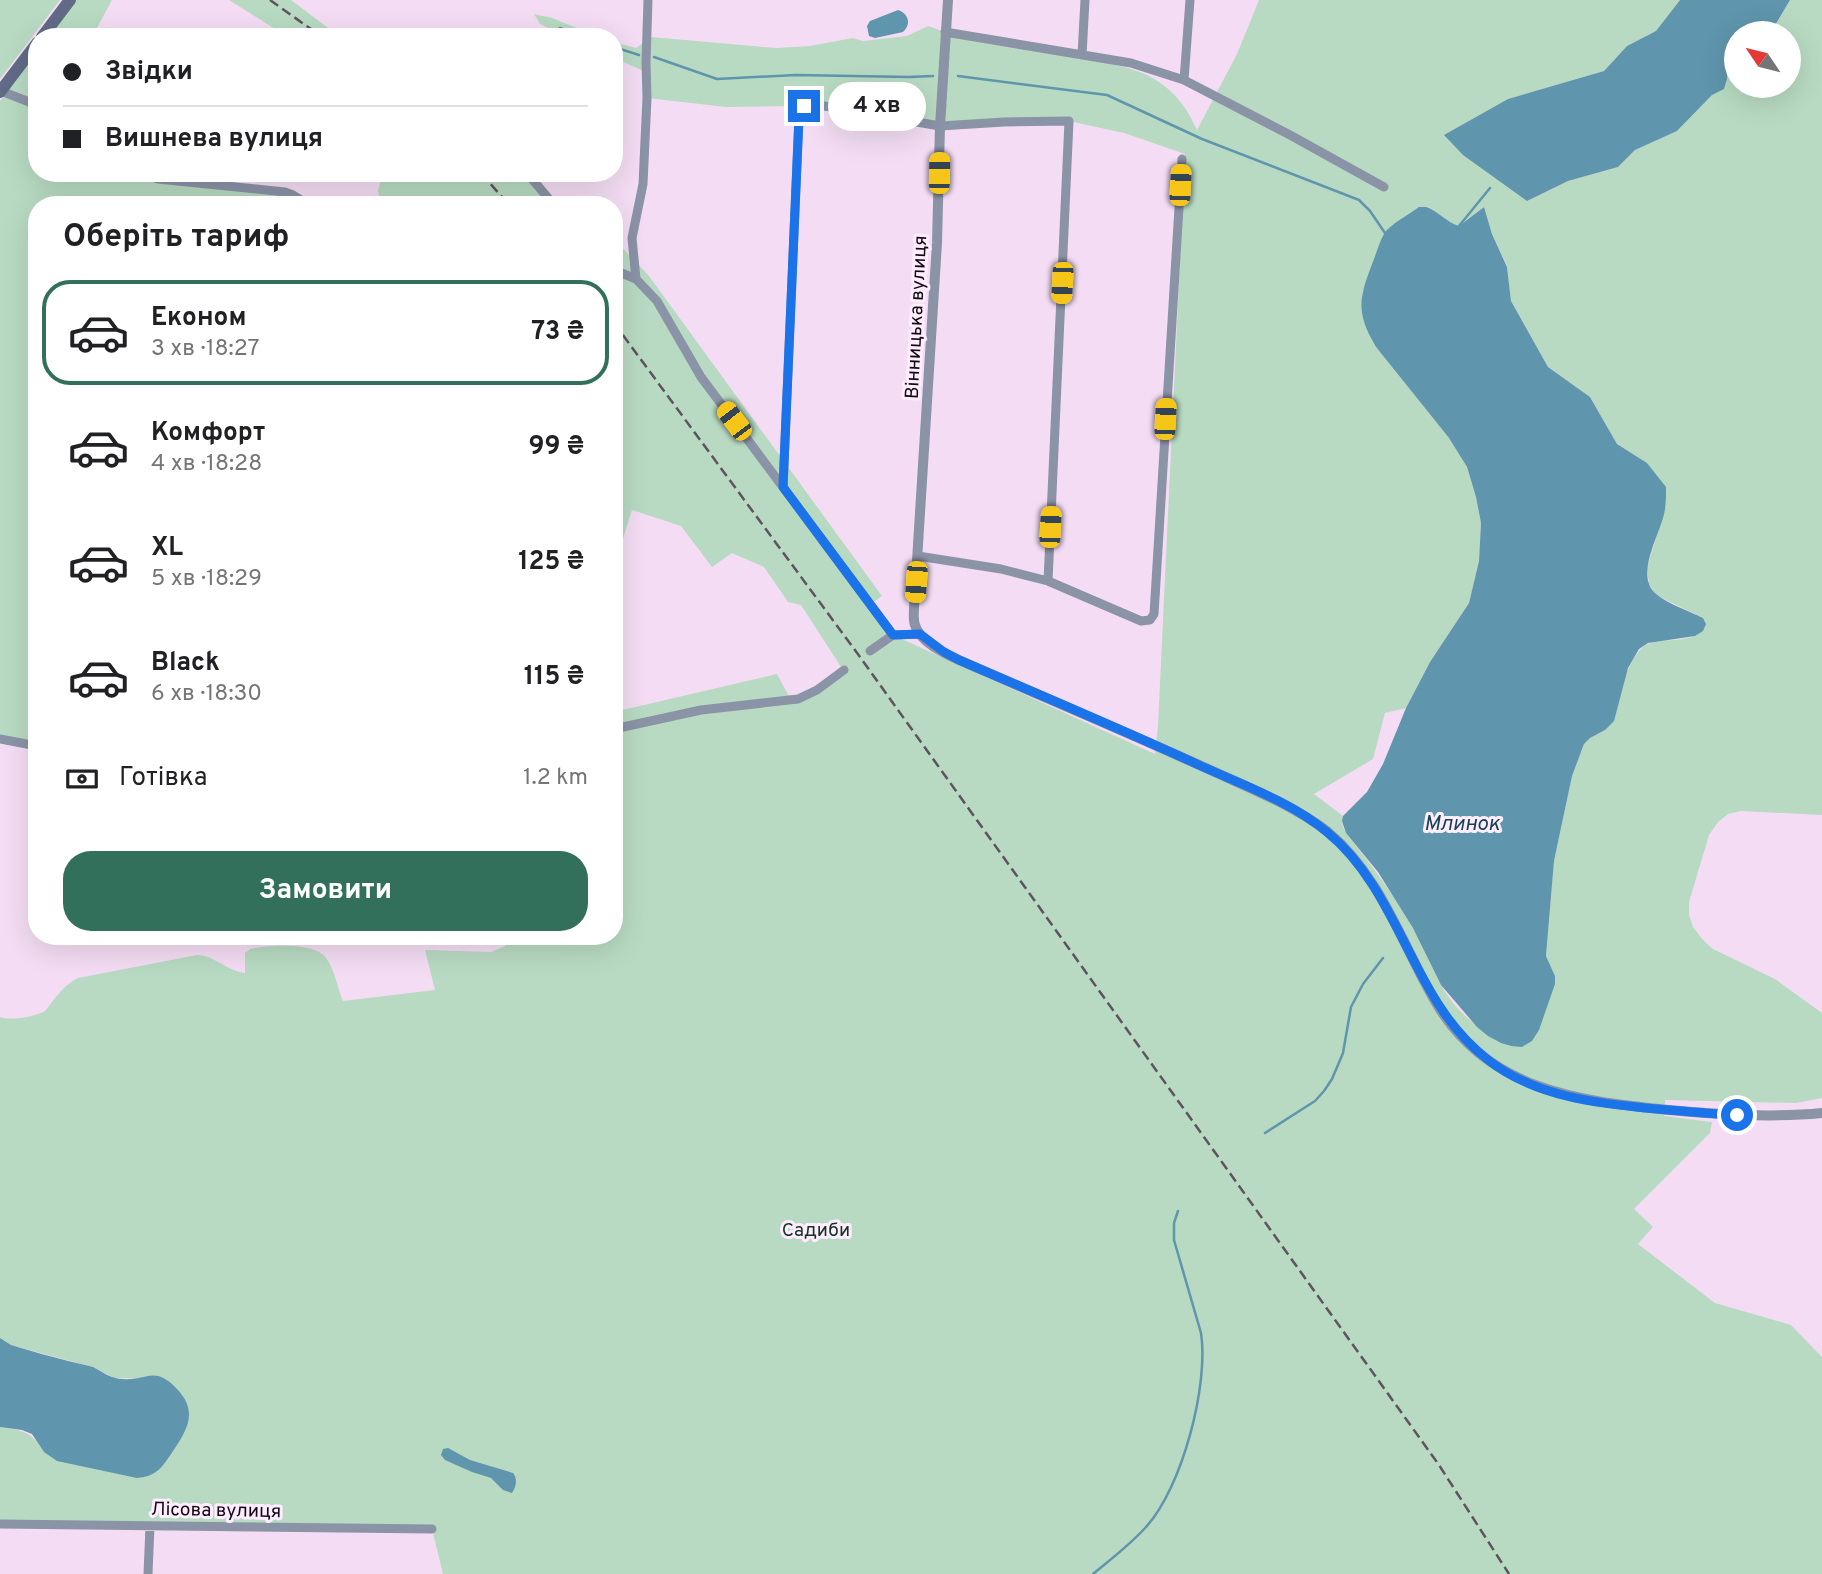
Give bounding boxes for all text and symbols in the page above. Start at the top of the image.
north arrow [1724,21,1801,98]
map controls [1724,21,1801,98]
text: Звідки [105,56,193,89]
callout: 4 хв [828,82,926,130]
route end [788,90,820,122]
text: 4 хв [853,92,901,121]
text: Вишнева вулиця [105,123,323,156]
car [929,152,950,194]
car [1169,163,1192,207]
text: Оберіть тариф [63,218,289,258]
street label: Вінницька вулиця [901,235,933,400]
car [1051,261,1074,305]
icon: car [67,301,130,364]
text: Економ [151,302,246,335]
text: 73 ₴ [531,316,584,349]
text: 3 хв · 18:27 [151,335,260,364]
car [1154,397,1177,441]
car [713,398,756,444]
icon: car [67,416,130,479]
text: Комфорт [151,417,265,450]
text: 99 ₴ [528,431,584,464]
text: 4 хв · 18:28 [151,450,262,479]
car [1039,505,1062,549]
icon: car [67,531,130,594]
text: XL [151,532,183,565]
text: 125 ₴ [518,546,584,579]
car [905,560,928,604]
text: 5 хв · 18:29 [151,565,262,594]
icon: car [67,646,130,709]
text: Black [151,647,220,680]
text: 115 ₴ [524,661,584,694]
text: 6 хв · 18:30 [151,680,262,709]
icon: cash [63,760,101,798]
text: Готівка [119,762,208,795]
text: 1.2 km [523,764,588,793]
water label: Млинок [1424,811,1501,838]
button: Замовити [63,851,588,931]
route start [1721,1099,1753,1131]
park label: Садиби [782,1219,850,1243]
street label: Лісова вулиця [151,1498,281,1524]

